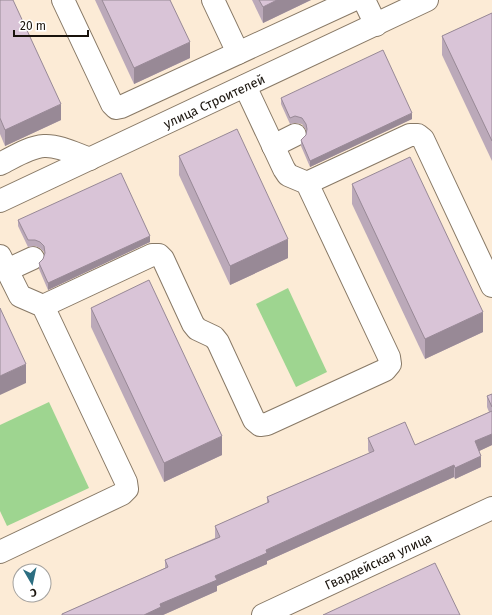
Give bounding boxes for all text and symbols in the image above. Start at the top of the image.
scale bar [14,12,88,38]
text: 20 m [20,19,46,33]
street label: улица Строителей [161,71,267,132]
street label: Гвардейская улица [322,530,434,593]
north arrow [12,563,52,603]
text: С [29,585,38,599]

